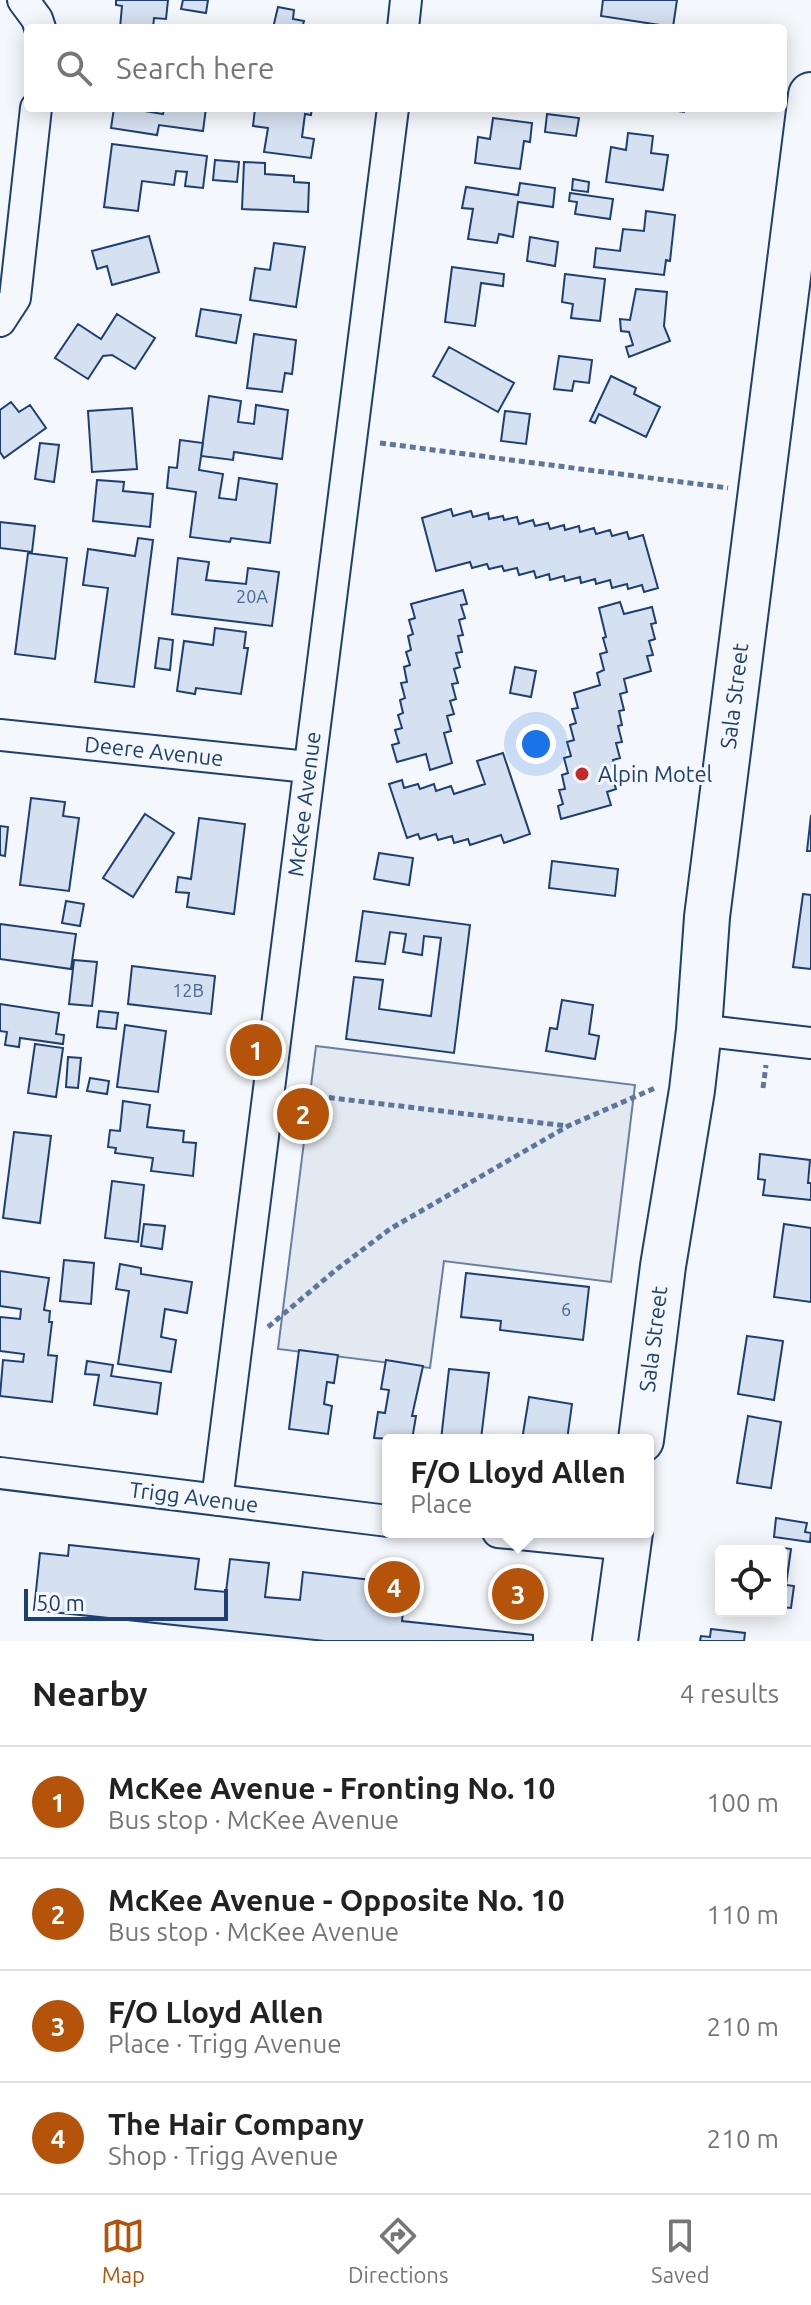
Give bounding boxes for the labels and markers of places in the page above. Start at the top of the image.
place label: Alpin Motel [598,761,713,786]
marker: Alpin Motel [573,765,591,783]
pin: 1 [230,1020,282,1080]
pin: 2 [277,1084,329,1144]
pin: 4 [368,1557,420,1617]
pin: 3 [492,1564,544,1624]

